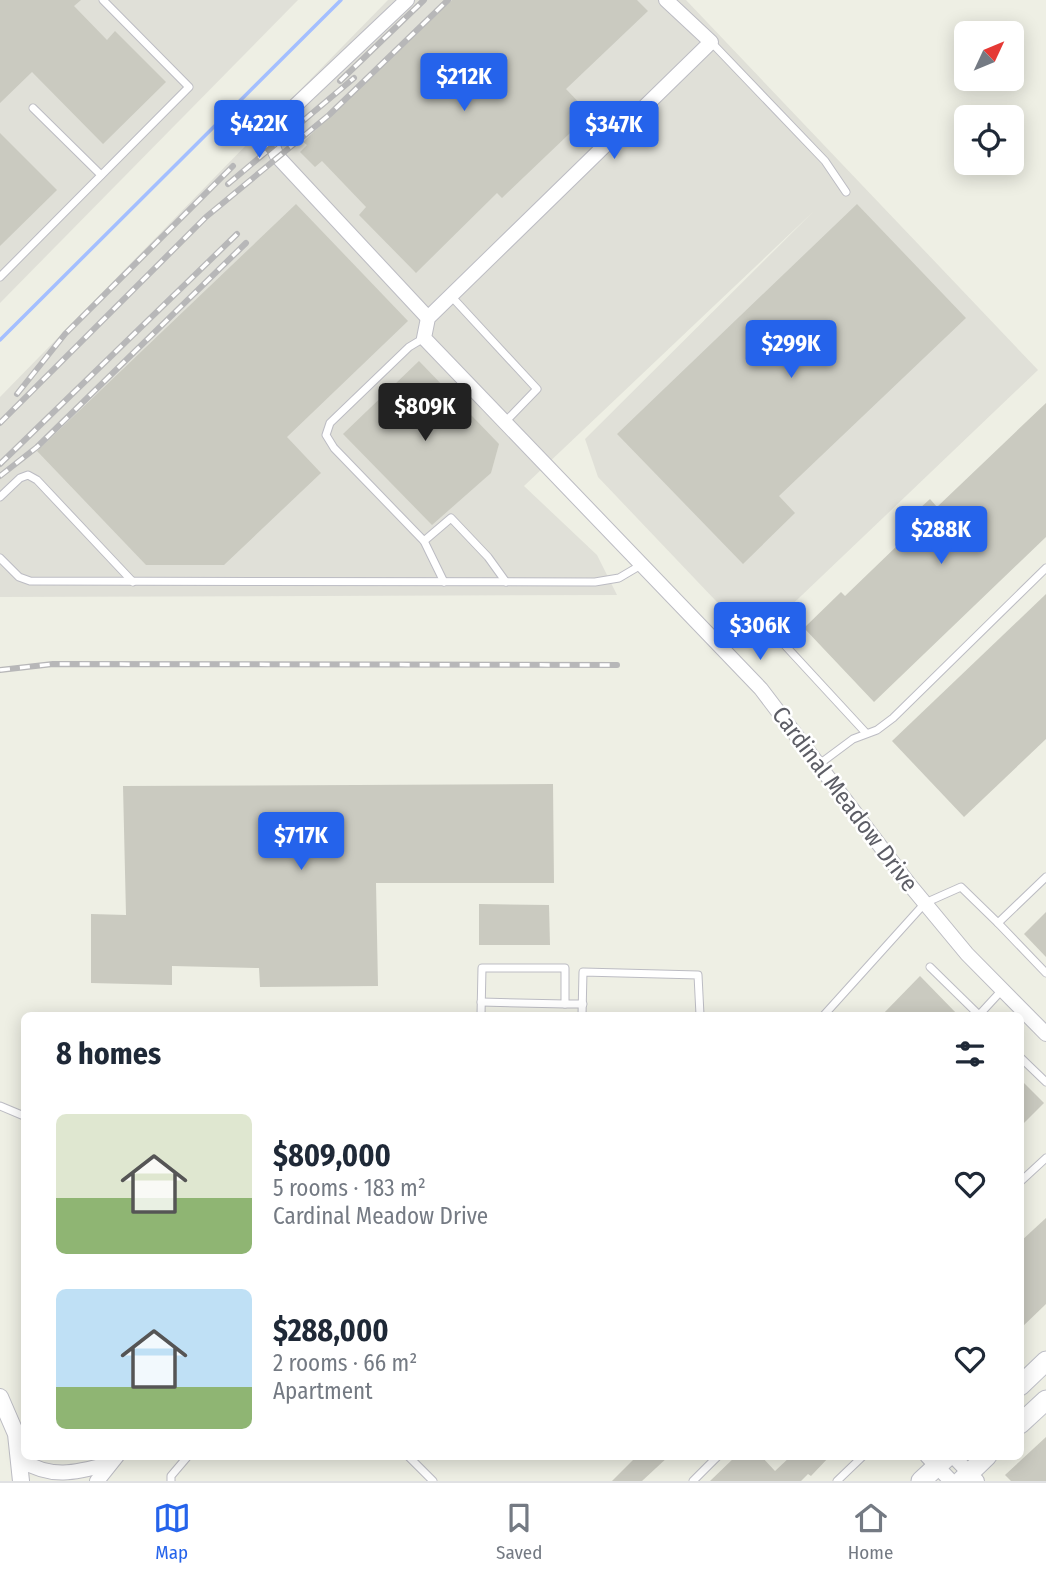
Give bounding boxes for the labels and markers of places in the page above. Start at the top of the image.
pin: $212K [415,54,513,113]
pin: $422K [210,100,308,160]
pin: $347K [565,102,663,161]
pin: $299K [742,320,840,380]
pin: $809K [376,384,474,443]
pin: $288K [892,506,990,566]
pin: $306K [711,602,809,662]
pin: $717K [252,812,350,872]

